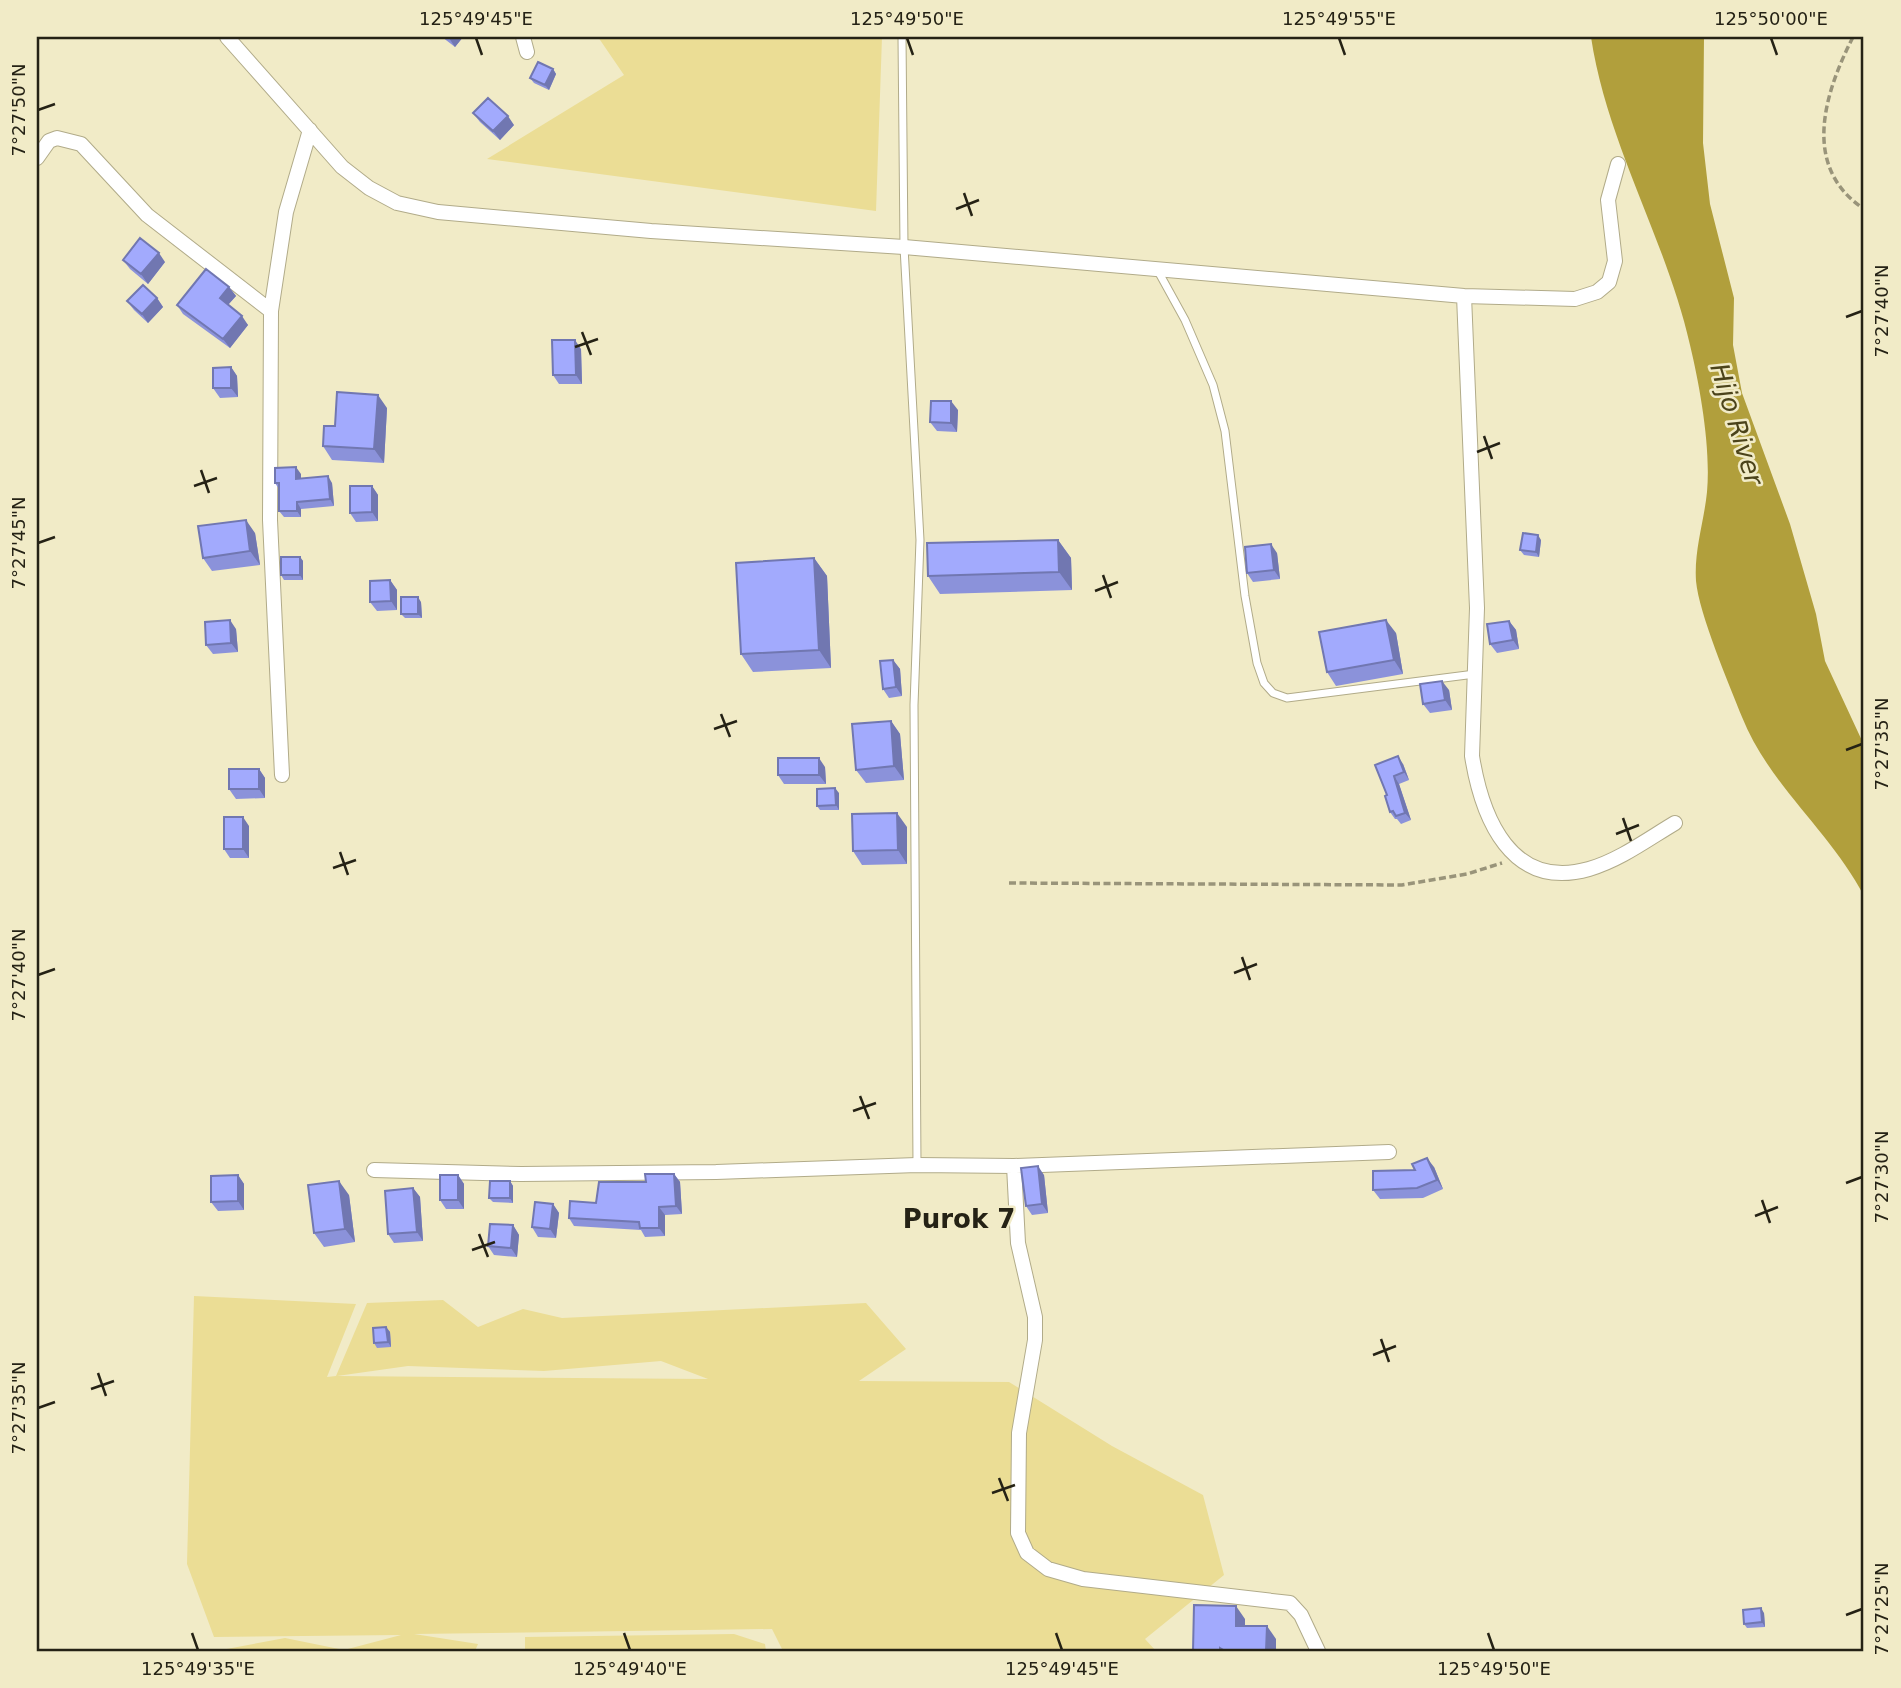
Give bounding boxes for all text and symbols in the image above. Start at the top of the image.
text: 125°49'45"E [419,8,533,29]
text: 125°49'50"E [850,8,964,29]
text: 125°49'55"E [1282,8,1396,29]
text: 125°50'00"E [1714,8,1828,29]
text: 7°27'50"N [8,64,29,156]
text: 7°27'40"N [1871,265,1892,357]
water label: Hijo River [1704,360,1770,491]
text: 7°27'45"N [8,497,29,589]
text: 7°27'35"N [1871,698,1892,790]
text: 7°27'40"N [8,929,29,1021]
text: 7°27'30"N [1871,1131,1892,1223]
district label: Purok 7 [903,1204,1015,1234]
text: 7°27'35"N [8,1362,29,1454]
text: 7°27'25"N [1871,1563,1892,1655]
text: 125°49'35"E [141,1658,255,1679]
text: 125°49'40"E [573,1658,687,1679]
text: 125°49'45"E [1005,1658,1119,1679]
text: 125°49'50"E [1437,1658,1551,1679]

